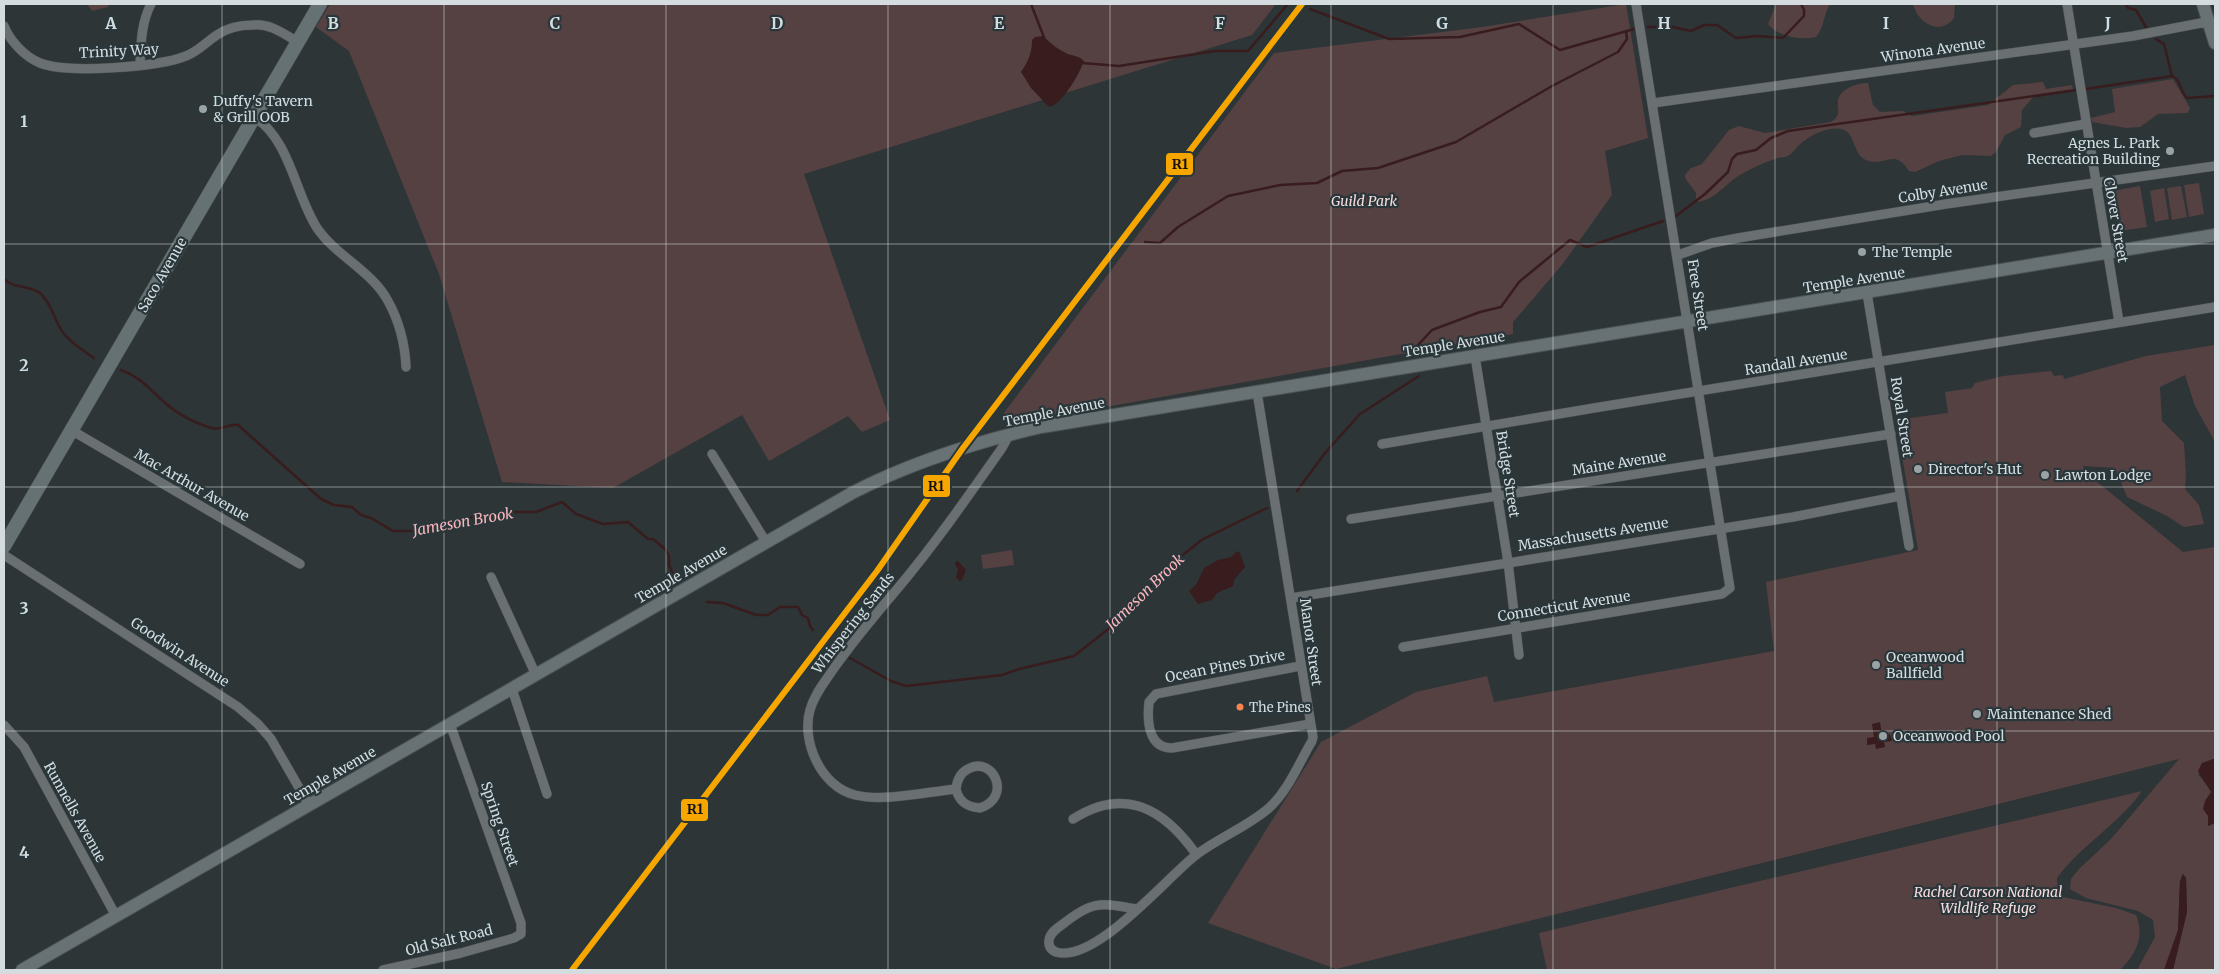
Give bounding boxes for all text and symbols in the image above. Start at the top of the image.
text: A [104,13,117,33]
text: B [327,13,339,33]
text: C [550,13,560,33]
text: D [771,13,783,33]
text: E [994,13,1005,33]
text: F [1215,13,1225,33]
text: G [1436,13,1448,33]
text: H [1657,13,1671,33]
text: I [1883,13,1889,33]
text: J [2104,13,2111,33]
street label: Winona Avenue [1879,34,1986,66]
street label: Trinity Way [79,40,160,62]
place label: Duffy's Tavern & Grill OOB [213,92,313,126]
marker: Duffy's Tavern & Grill OOB [197,103,209,115]
text: 1 [20,111,28,131]
place label: Agnes L. Park Recreation Building [2027,134,2161,168]
marker: Agnes L. Park Recreation Building [2164,145,2176,157]
line badge: R1 [1165,152,1194,176]
text: R1 [1172,155,1189,173]
street label: Colby Avenue [1897,175,1989,207]
street label: Clover Street [2100,176,2132,265]
park label: Guild Park [1331,192,1397,210]
street label: Saco Avenue [133,234,191,316]
place label: The Temple [1872,243,1952,261]
marker: The Temple [1856,246,1868,258]
street label: Free Street [1683,258,1713,333]
street label: Temple Avenue [1802,263,1906,297]
street label: Temple Avenue [1402,327,1506,361]
street label: Randall Avenue [1743,345,1849,379]
text: 2 [19,355,29,375]
street label: Royal Street [1887,376,1917,459]
street label: Temple Avenue [1002,393,1106,431]
street label: Bridge Street [1492,429,1524,519]
street label: Mac Arthur Avenue [131,445,253,525]
street label: Maine Avenue [1571,447,1667,479]
place label: Director's Hut [1928,460,2022,478]
marker: Director's Hut [1912,463,1924,475]
place label: Lawton Lodge [2055,466,2151,484]
marker: Lawton Lodge [2039,469,2051,481]
line badge: R1 [922,474,951,498]
text: R1 [928,477,945,495]
water label: Jameson Brook [409,503,515,540]
street label: Massachusetts Avenue [1516,513,1670,555]
street label: Temple Avenue [632,541,730,607]
water label: Jameson Brook [1100,549,1188,635]
street label: Whispering Sands [807,569,898,678]
street label: Connecticut Avenue [1496,587,1632,625]
street label: Manor Street [1296,597,1326,688]
text: 3 [19,598,29,618]
street label: Goodwin Avenue [127,613,233,691]
street label: Ocean Pines Drive [1164,646,1286,686]
place label: Oceanwood Ballfield [1886,648,1965,682]
marker: Oceanwood Ballfield [1870,659,1882,671]
place label: The Pines [1249,699,1311,716]
marker: The Pines [1235,702,1245,712]
place label: Maintenance Shed [1987,705,2112,723]
marker: Maintenance Shed [1971,708,1983,720]
place label: Oceanwood Pool [1893,727,2005,745]
marker: Oceanwood Pool [1877,730,1889,742]
street label: Temple Avenue [281,743,379,809]
street label: Runnells Avenue [40,759,110,865]
street label: Spring Street [477,779,523,869]
line badge: R1 [680,798,709,822]
text: R1 [687,800,704,818]
text: 4 [19,842,29,862]
park label: Rachel Carson National Wildlife Refuge [1914,883,2062,917]
street label: Old Salt Road [404,920,495,960]

